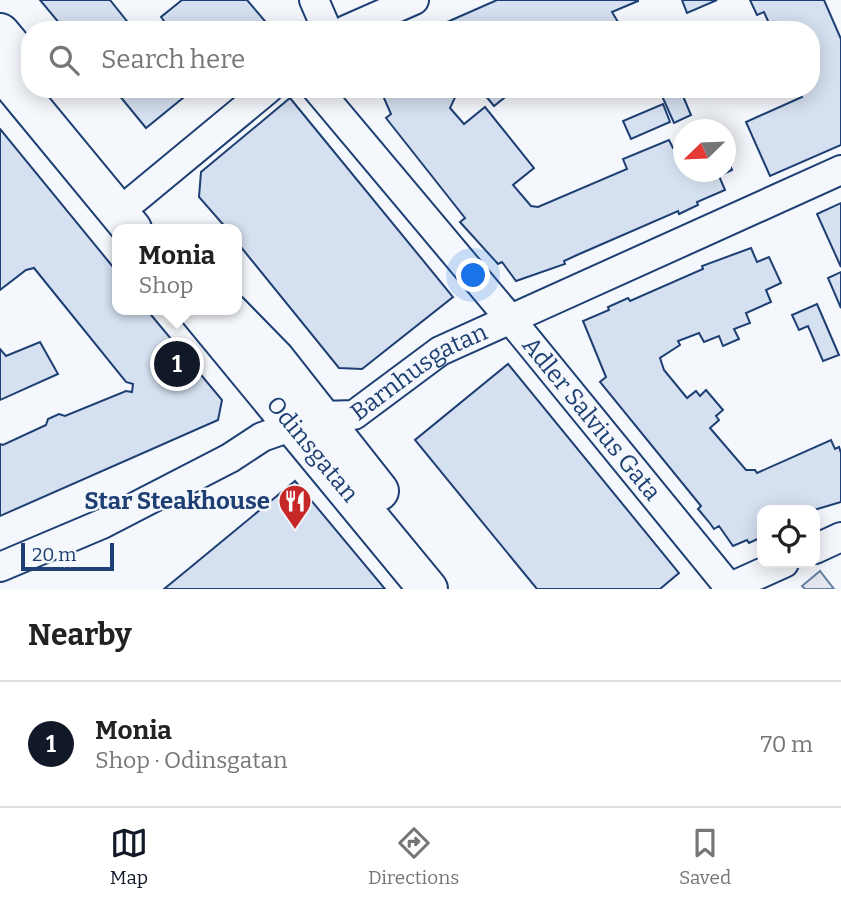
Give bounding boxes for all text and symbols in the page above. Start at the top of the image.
search box [21,21,820,98]
icon: search [45,41,83,79]
text: Search here [101,44,245,75]
north arrow [673,119,736,182]
popup [112,224,242,315]
text: Monia [139,240,215,271]
your location [456,258,490,292]
text: Shop [139,271,194,299]
street label: Barnhusgatan [345,318,492,427]
street label: Adler Salvius Gata [517,331,666,506]
pin: 1 [154,338,200,390]
street label: Odinsgatan [261,390,364,508]
restaurant icon: Star Steakhouse [276,482,314,531]
place label: Star Steakhouse [84,487,270,515]
map controls [757,505,820,568]
button: locate [757,505,820,568]
scale bar [21,540,114,572]
text: 20 m [32,543,76,566]
text: Nearby [28,617,132,653]
text: Monia [95,715,172,746]
text: 1 [46,730,56,758]
text: 70 m [761,730,813,758]
text: Shop · Odinsgatan [95,746,288,774]
tab: Map [110,824,148,889]
tab: Directions [368,824,459,889]
tab: Saved [679,824,731,889]

